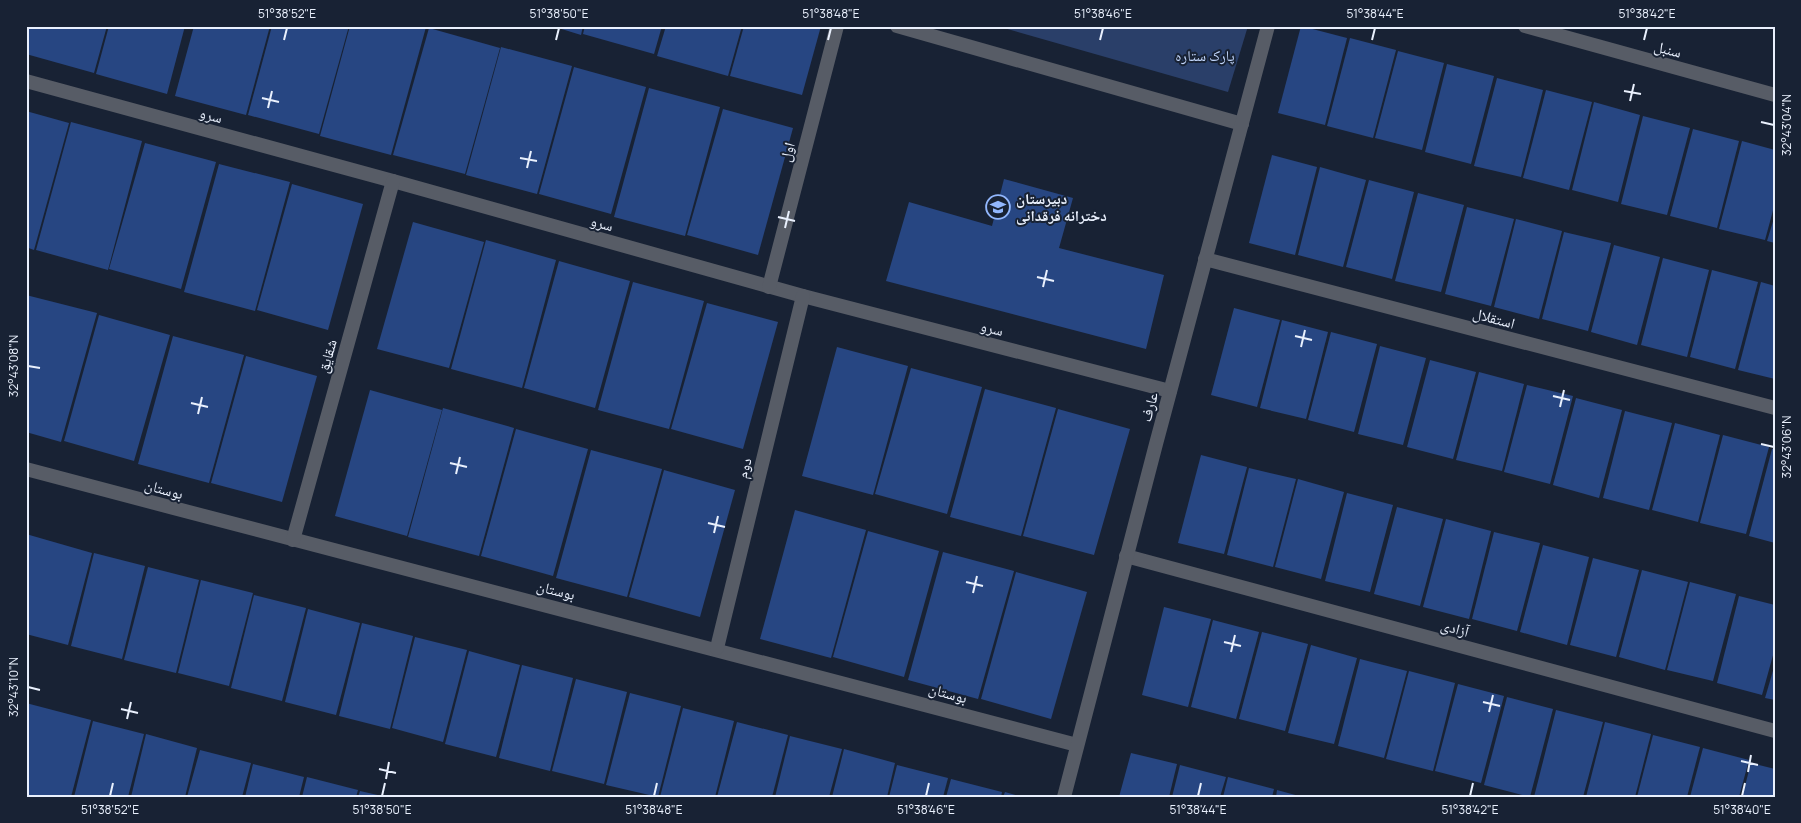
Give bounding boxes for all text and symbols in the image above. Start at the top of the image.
text: 51°38'52"E [258,5,316,22]
text: 51°38'50"E [530,5,589,22]
text: 51°38'48"E [802,5,860,22]
text: 51°38'46"E [1074,5,1132,22]
text: 51°38'44"E [1346,5,1404,22]
text: 51°38'42"E [1618,5,1676,22]
street label: سنبل [1652,35,1684,63]
park label: پارک ستاره [1175,45,1235,66]
text: 32°43'04"N [1778,94,1795,156]
street label: سرو [197,102,225,128]
street label: اول [774,140,800,164]
place label: دبیرستان دخترانه فرقدانی [1016,188,1107,226]
school or university icon: دبیرستان دخترانه فرقدانی [985,194,1011,220]
street label: سرو [588,210,616,236]
street label: استقلال [1471,302,1517,334]
street label: سرو [978,315,1006,341]
text: 32°43'08"N [5,335,22,397]
street label: شقایق [312,337,342,375]
street label: عارف [1135,389,1163,424]
text: 32°43'06"N [1778,416,1795,478]
street label: دوم [731,455,757,481]
street label: بوستان [142,474,186,504]
street label: بوستان [535,575,577,605]
street label: آزادی [1439,614,1473,642]
text: 32°43'10"N [5,657,22,717]
street label: بوستان [926,678,970,708]
text: 51°38'52"E [81,801,139,818]
text: 51°38'50"E [353,801,412,818]
text: 51°38'48"E [625,801,683,818]
text: 51°38'46"E [897,801,955,818]
text: 51°38'44"E [1169,801,1227,818]
text: 51°38'42"E [1441,801,1499,818]
text: 51°38'40"E [1713,801,1771,818]

